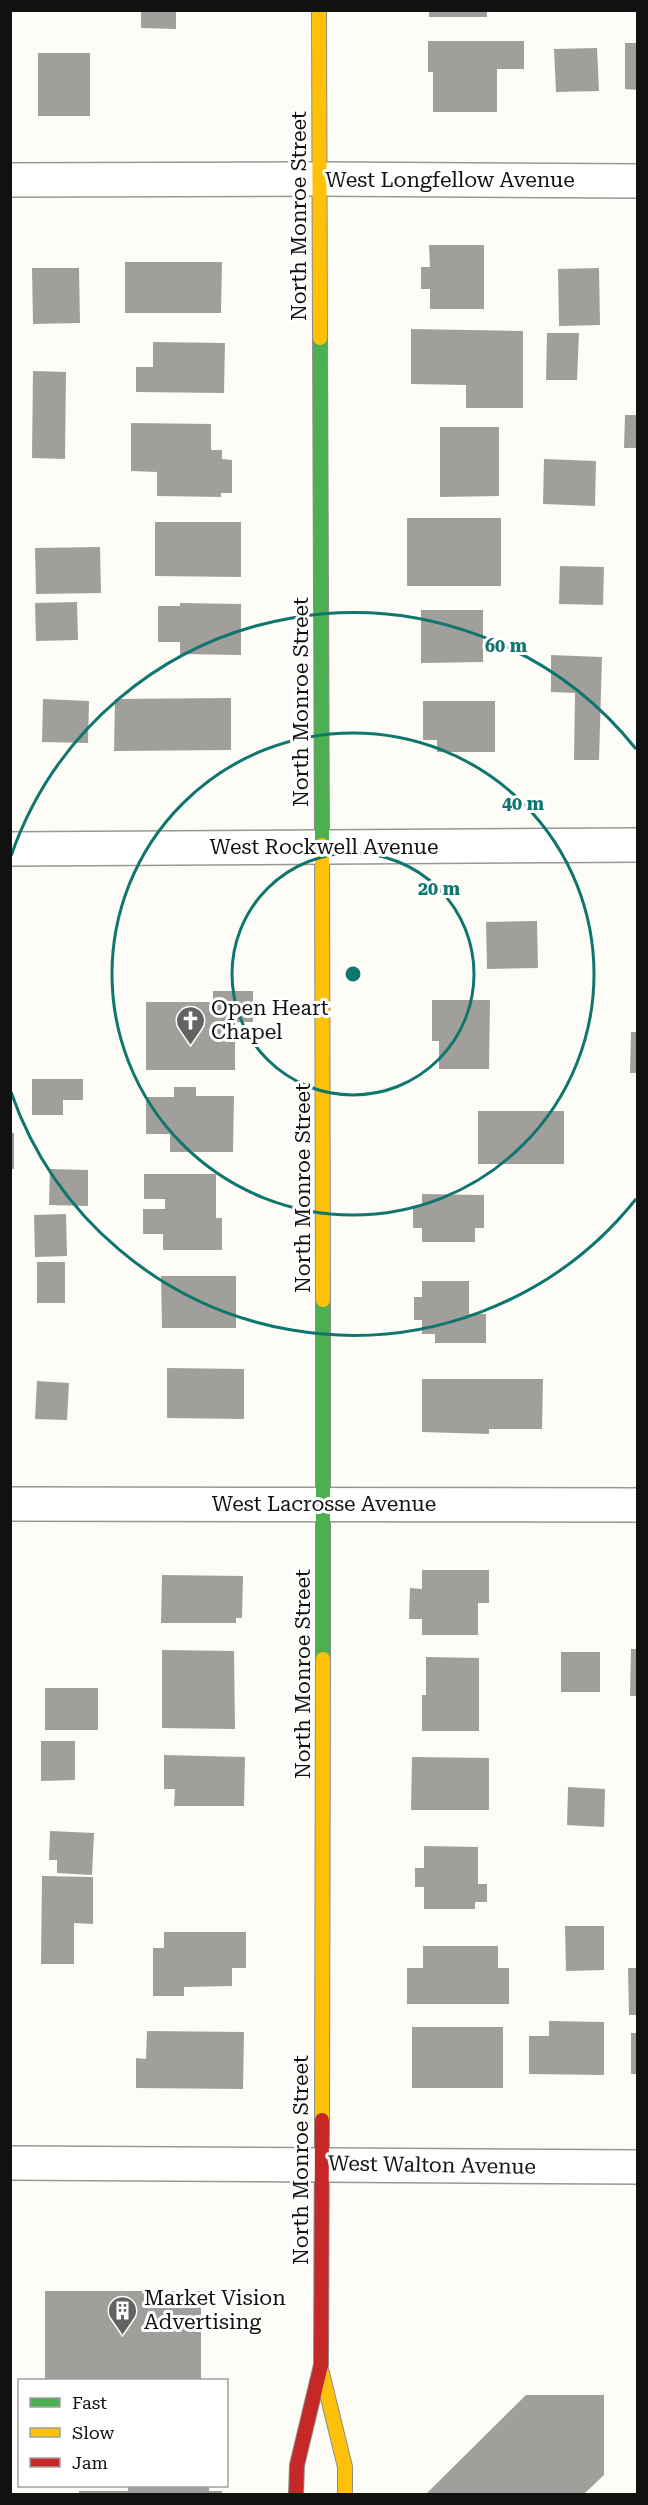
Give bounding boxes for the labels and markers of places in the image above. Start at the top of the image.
centre of rings [343,964,363,984]
place label: Open Heart Chapel [211,996,329,1044]
church icon: Open Heart Chapel [174,1004,206,1046]
place label: Market Vision Advertising [144,2286,286,2334]
building icon: Market Vision Advertising [107,2294,139,2336]

